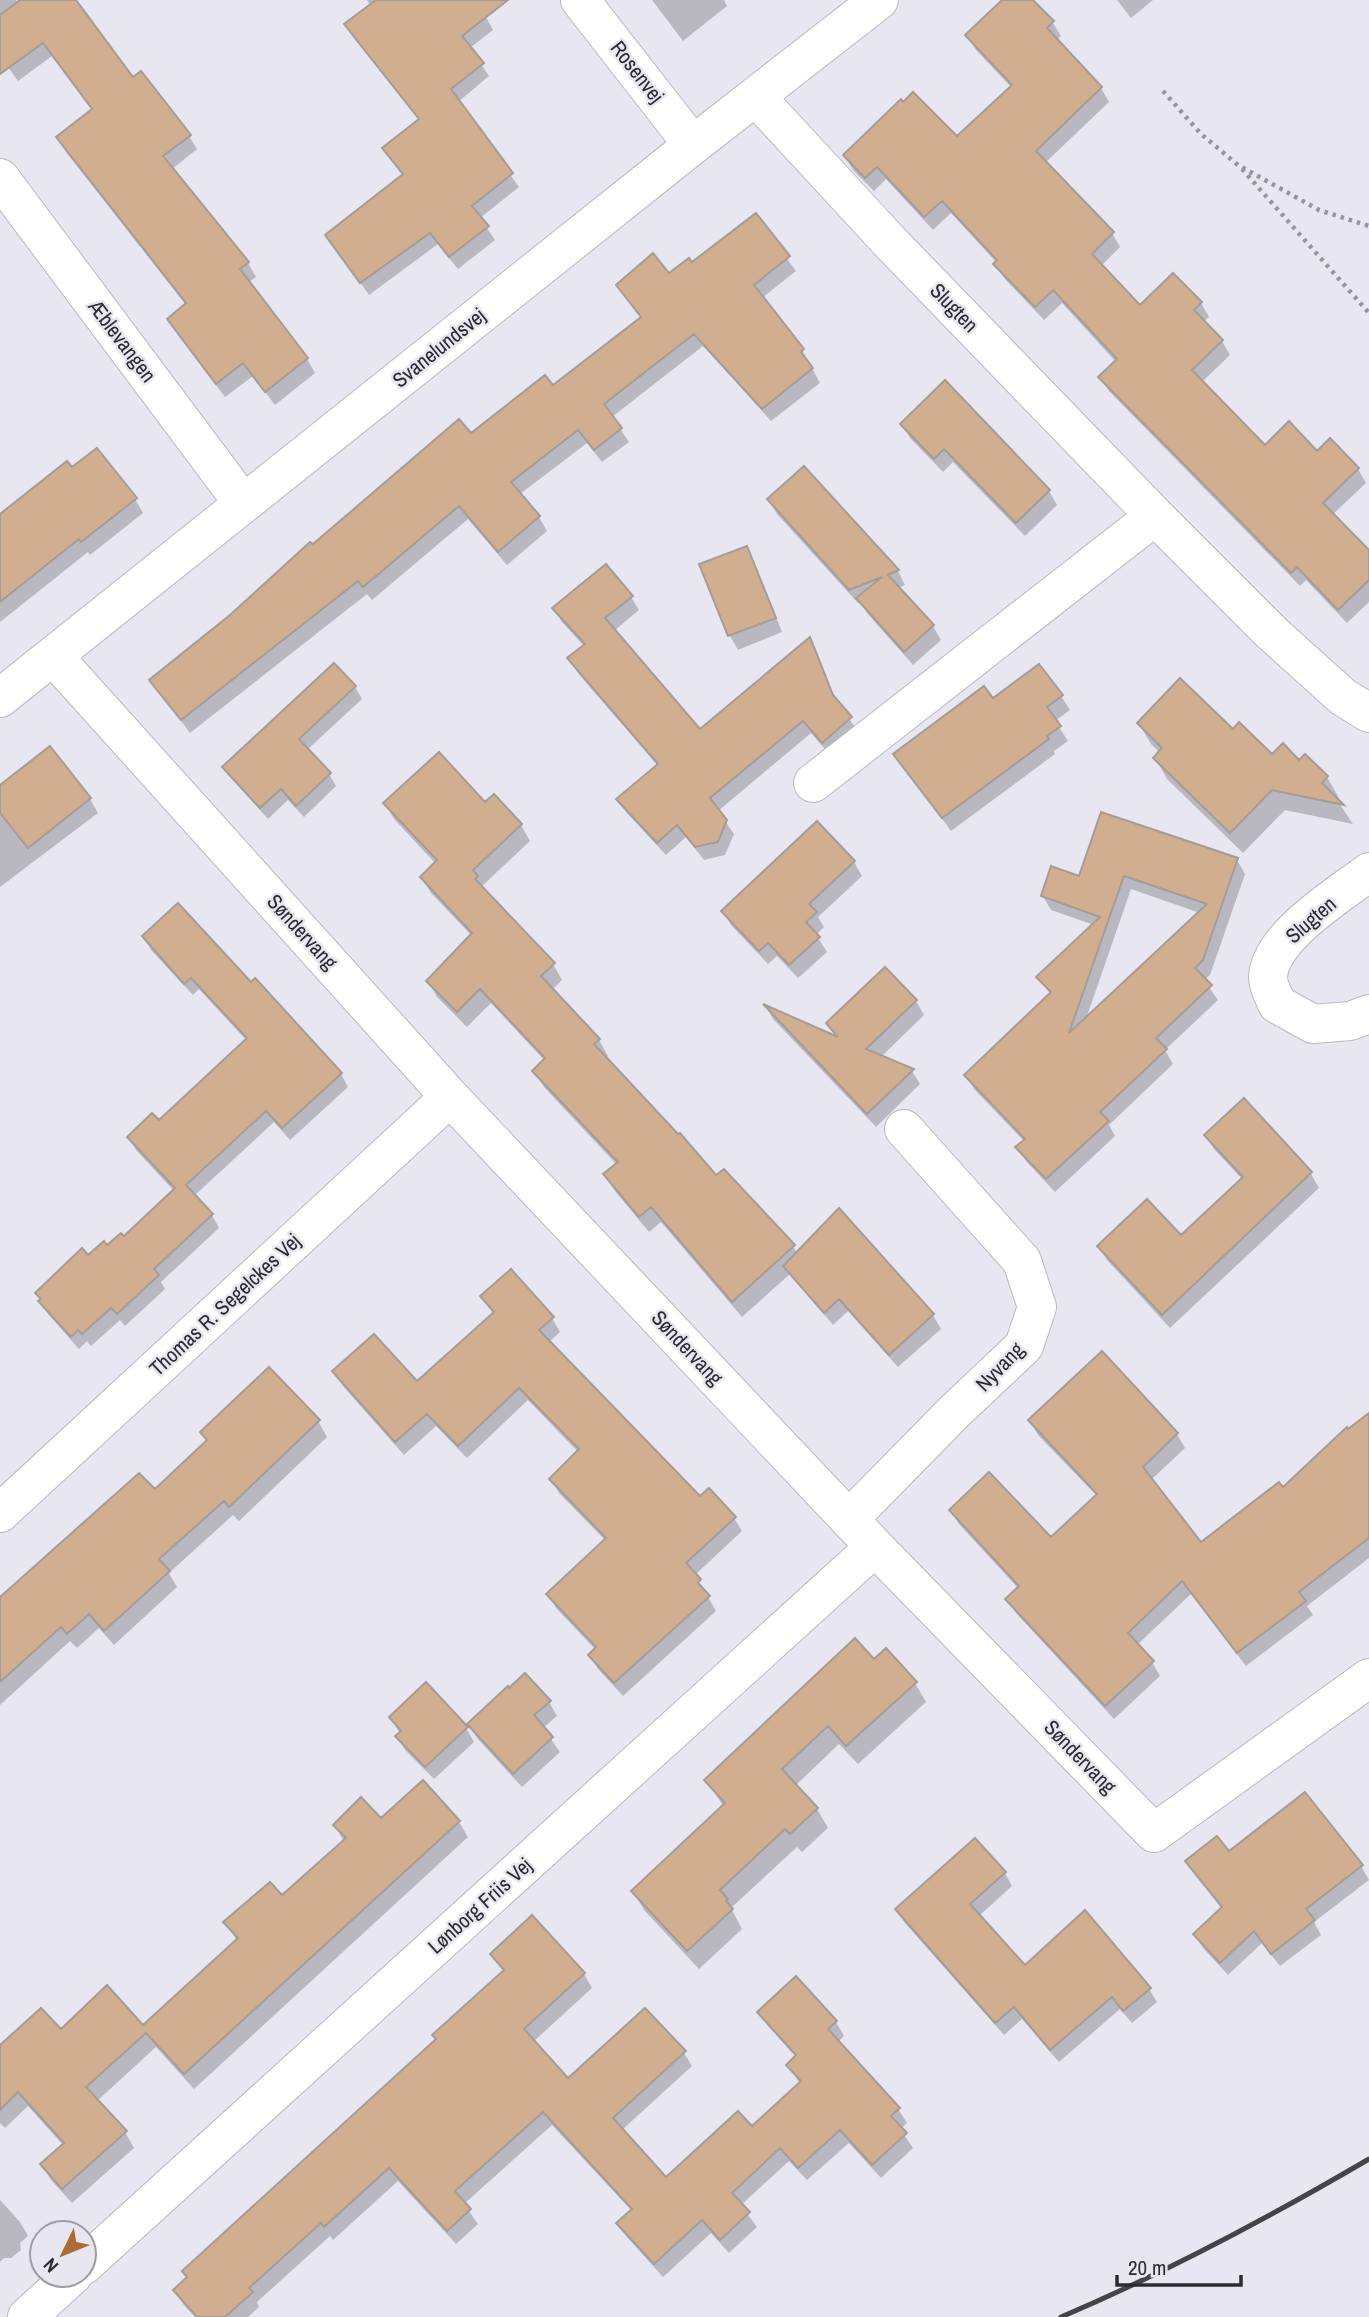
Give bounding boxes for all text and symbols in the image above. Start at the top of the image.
street label: Rosenvej [604,34,671,109]
street label: Slugten [924,277,985,339]
street label: Æblevangen [81,293,163,388]
street label: Svanelundsvej [386,301,491,394]
street label: Søndervang [261,887,344,976]
street label: Slugten [1279,890,1342,950]
street label: Thomas R. Segelckes Vej [143,1227,307,1382]
street label: Søndervang [645,1304,730,1392]
street label: Nyvang [969,1335,1031,1398]
street label: Søndervang [1038,1713,1123,1800]
street label: Lønborg Friis Vej [421,1851,538,1960]
north arrow [28,2219,98,2289]
scale bar [1117,2244,1241,2288]
text: N [37,2253,64,2279]
text: 20 m [1128,2253,1166,2282]

